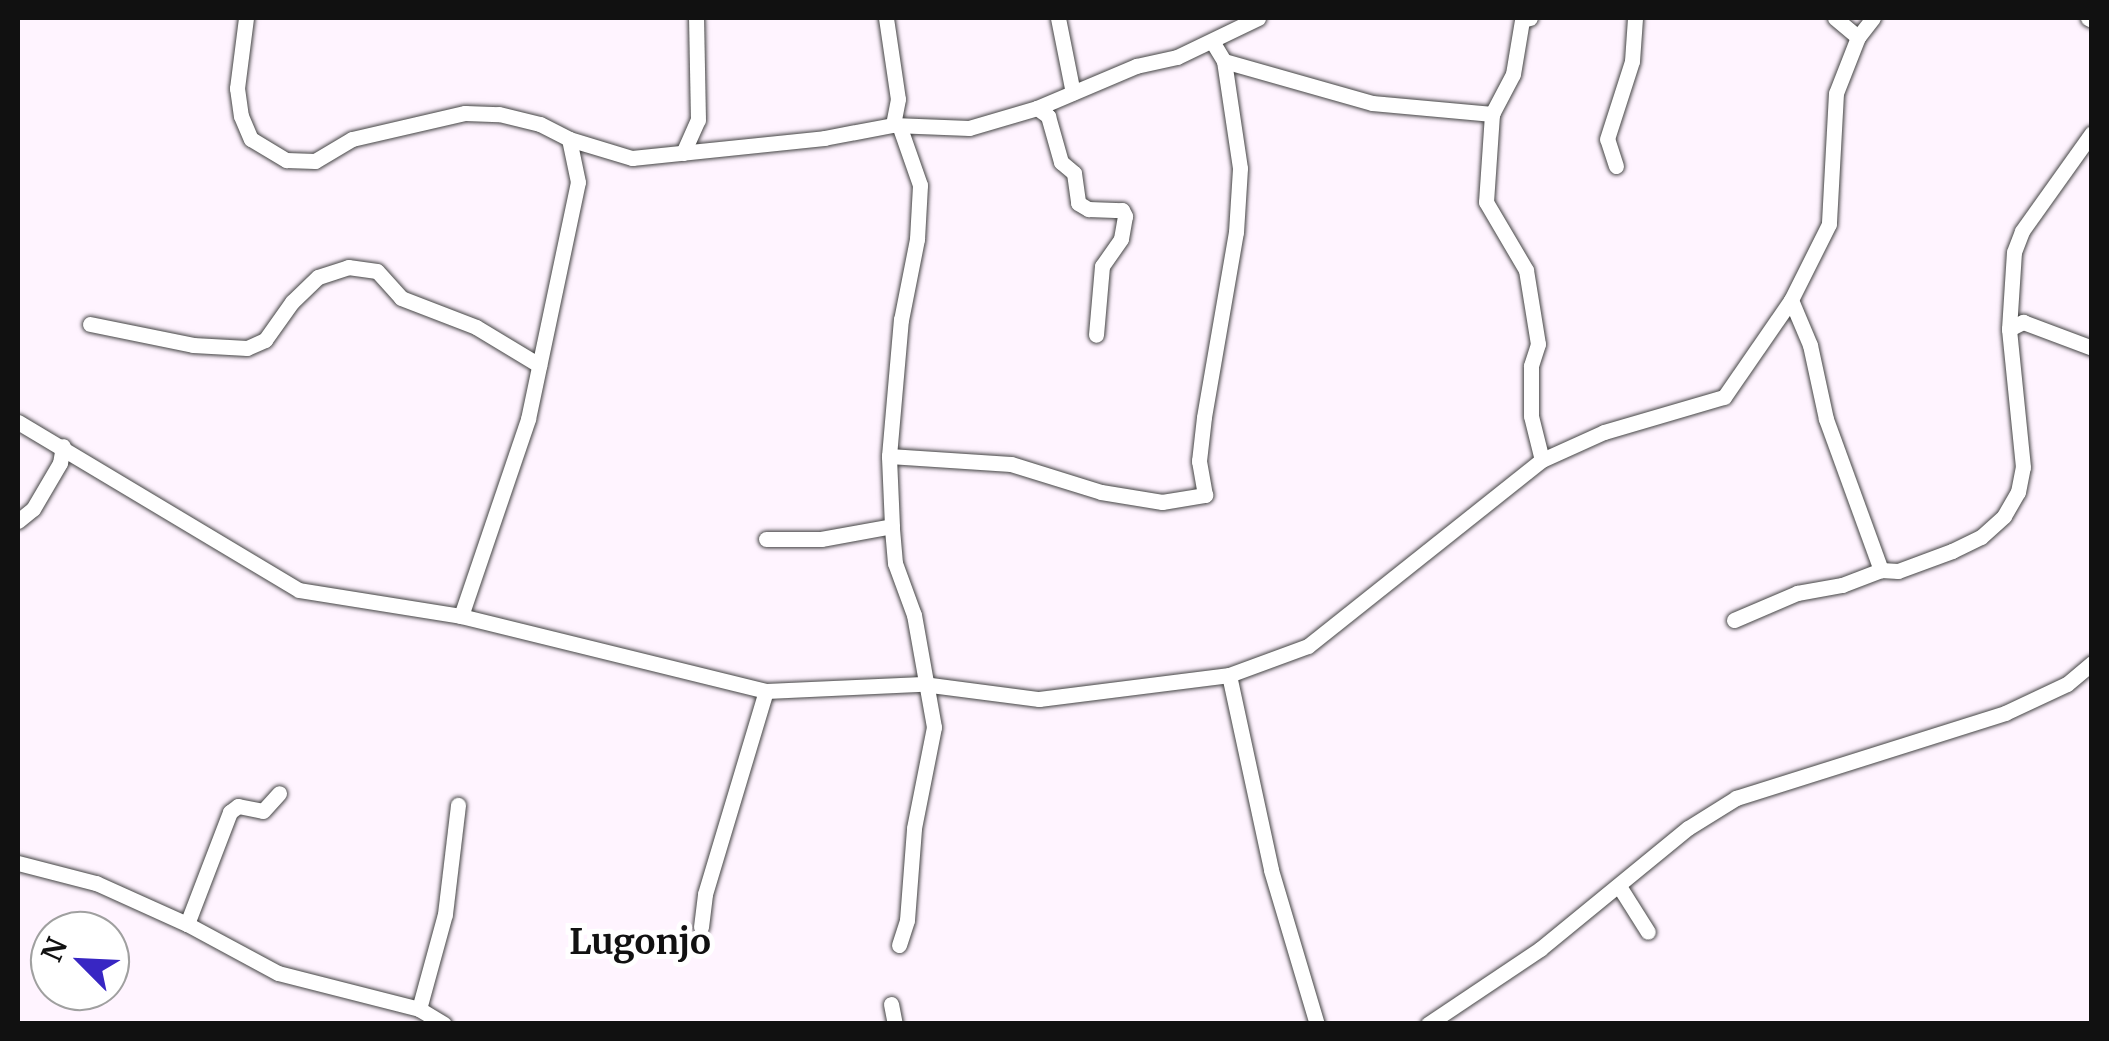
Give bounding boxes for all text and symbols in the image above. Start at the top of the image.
north arrow [30,911,130,1011]
district label: Lugonjo [569,921,711,963]
text: N [33,932,75,967]

